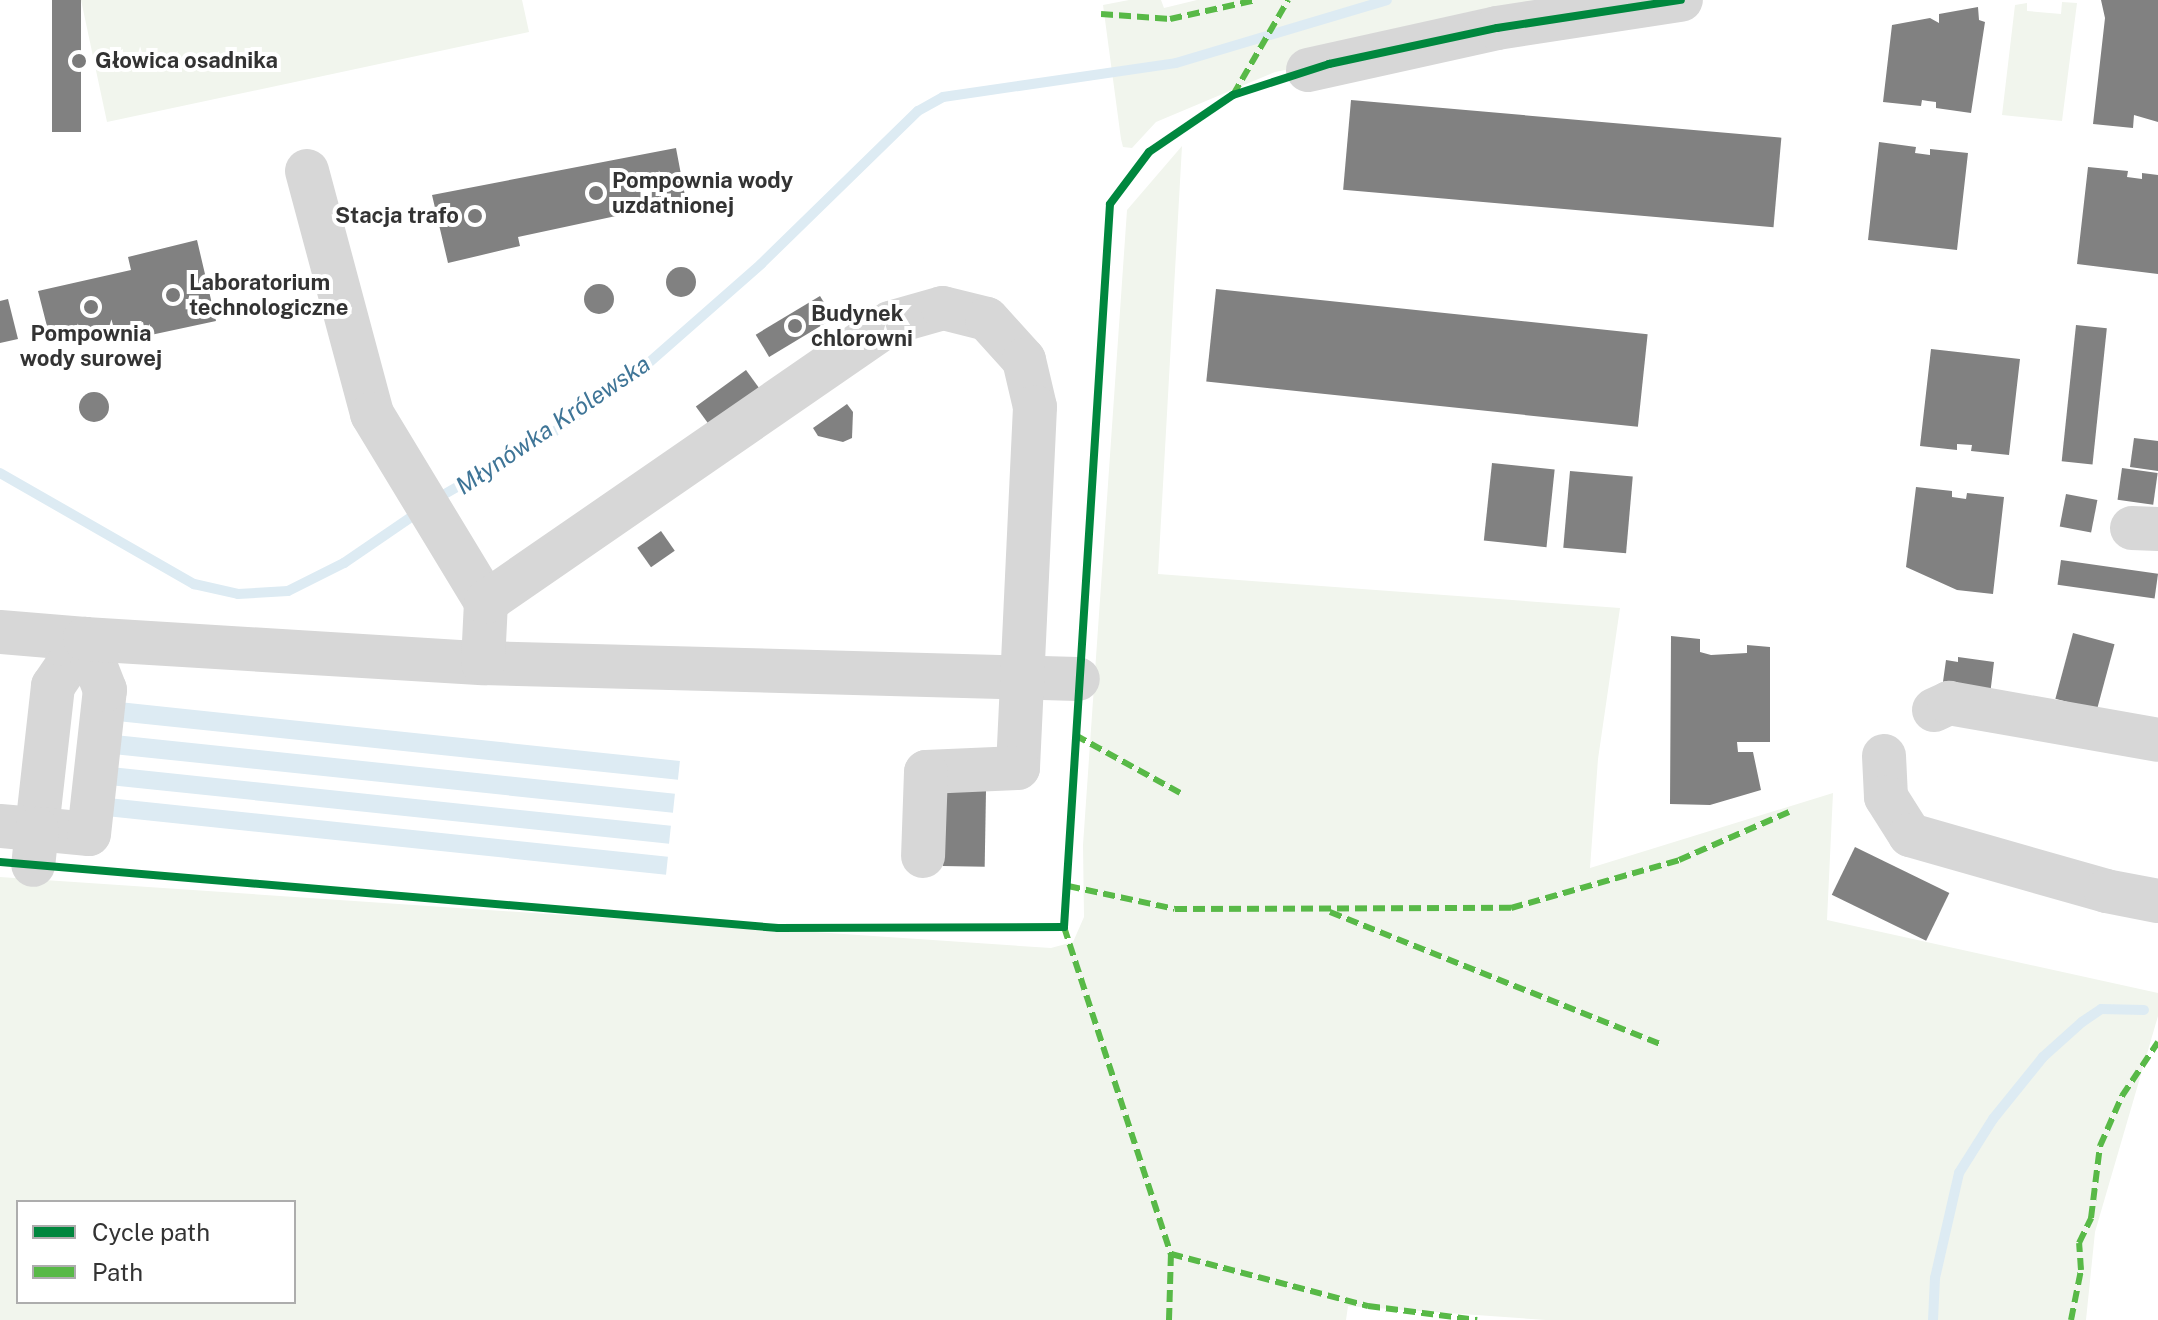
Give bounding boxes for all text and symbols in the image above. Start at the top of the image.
place label: Głowica osadnika [95,48,278,74]
marker: Głowica osadnika [70,52,88,70]
place label: Pompownia wody uzdatnionej [612,167,793,218]
marker: Pompownia wody uzdatnionej [587,184,605,202]
place label: Stacja trafo [335,203,459,229]
marker: Stacja trafo [466,207,484,225]
place label: Laboratorium technologiczne [189,269,348,320]
marker: Laboratorium technologiczne [164,286,182,304]
marker: Pompownia wody surowej [82,298,100,316]
place label: Budynek chlorowni [811,300,913,352]
marker: Budynek chlorowni [786,317,804,335]
place label: Pompownia wody surowej [20,320,162,372]
water label: Młynówka Królewska [450,349,656,501]
legend [16,1200,296,1304]
text: Cycle path [92,1218,210,1246]
text: Path [92,1258,143,1286]

